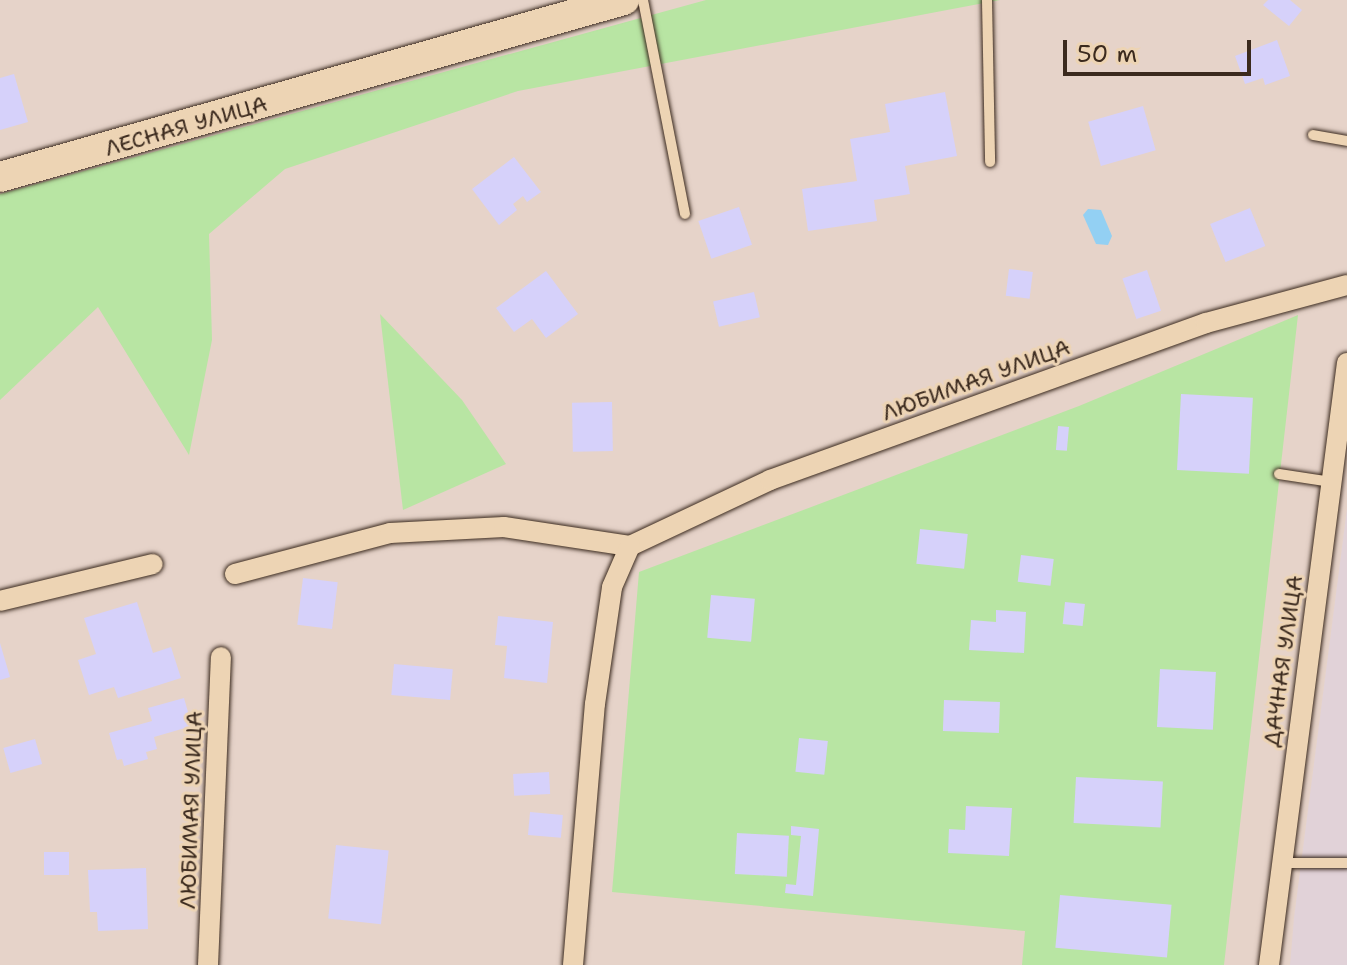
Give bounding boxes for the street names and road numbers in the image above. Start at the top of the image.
street label: ЛЕСНАЯ УЛИЦА [102,90,270,162]
street label: ЛЮБИМАЯ УЛИЦА [878,334,1074,426]
street label: ДАЧНАЯ УЛИЦА [1258,574,1308,748]
street label: ЛЮБИМАЯ УЛИЦА [174,710,208,910]

